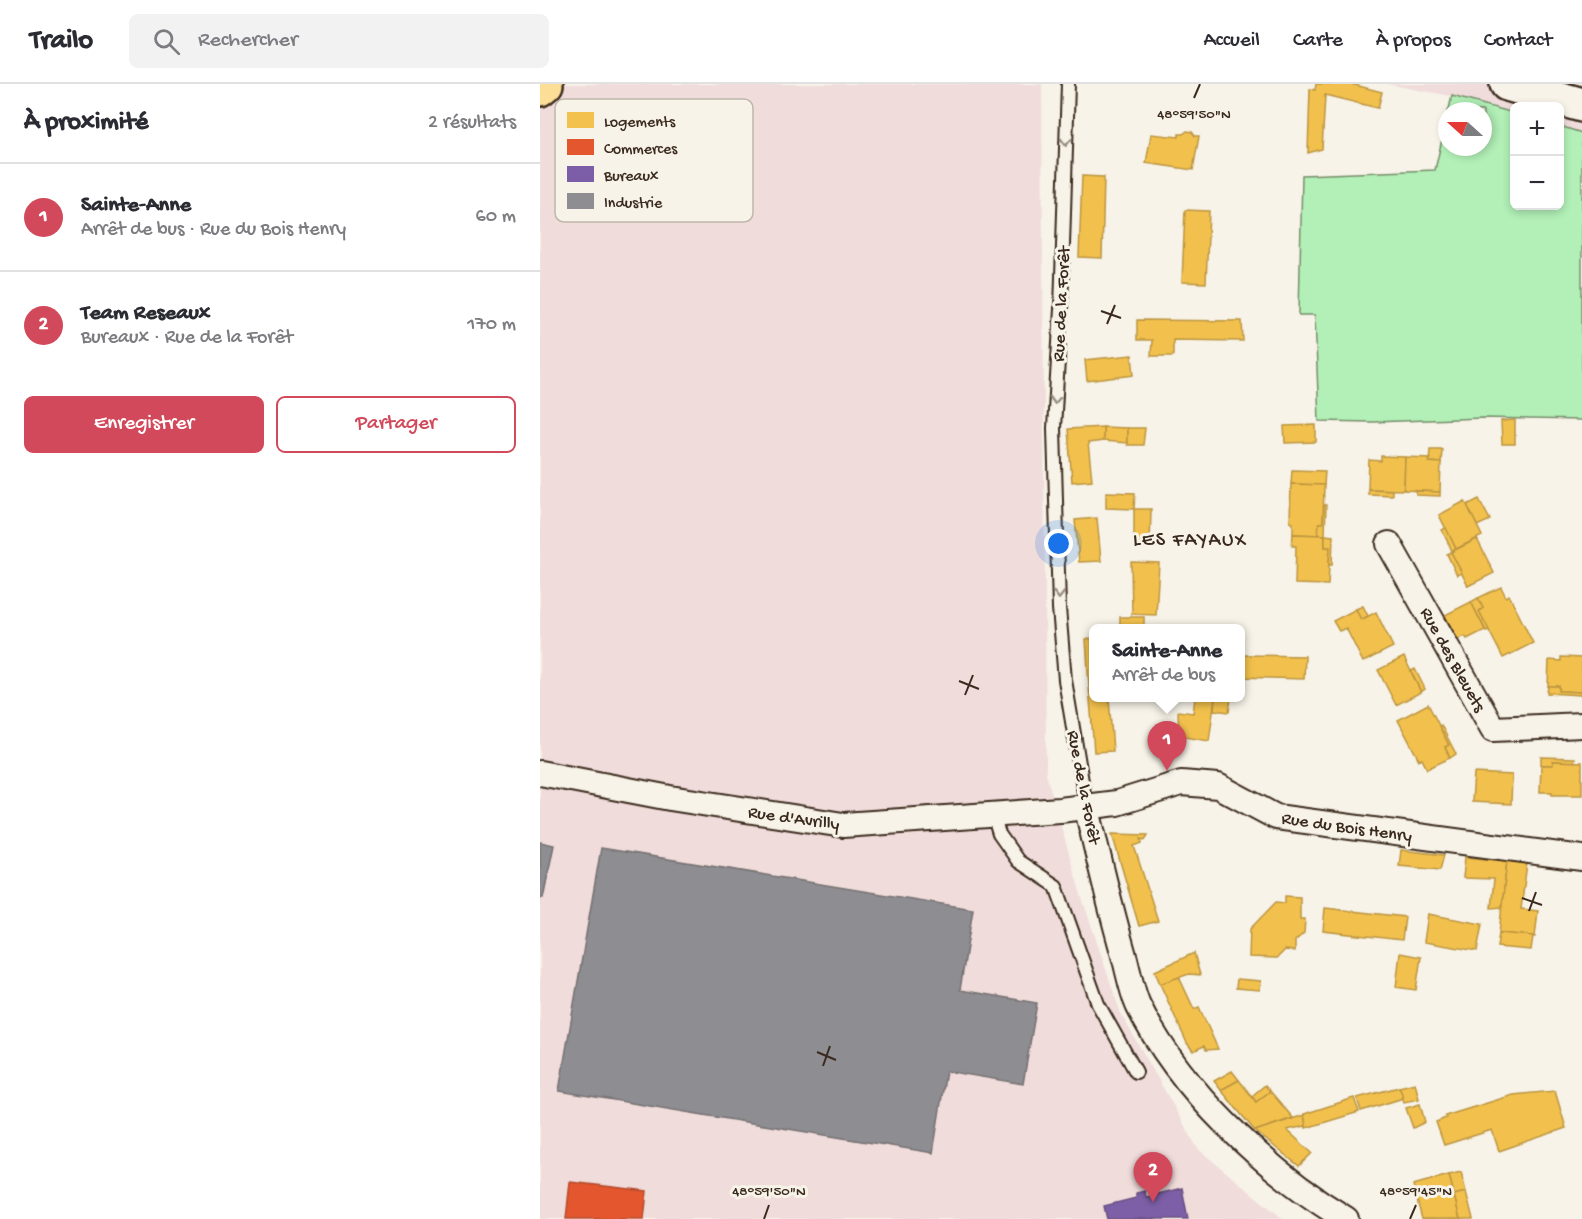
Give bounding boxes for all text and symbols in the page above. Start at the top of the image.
search box [129,14,549,68]
text: Trailo [30,25,93,58]
icon: search [150,25,183,58]
text: Rechercher [198,28,298,54]
text: Accueil [1203,29,1260,54]
text: Carte [1293,29,1343,54]
text: À propos [1376,29,1451,54]
text: Contact [1484,29,1552,54]
legend [555,99,753,222]
north arrow [1438,102,1492,156]
map controls [1510,102,1564,210]
button: + [1510,102,1564,156]
text: 48°59'50"N [1157,106,1231,124]
text: À proximité [24,108,148,139]
text: 2 résultats [428,112,516,135]
text: Logements [604,114,676,133]
one-way arrow [1059,138,1072,147]
text: Commerces [604,141,678,160]
button: − [1510,156,1564,210]
text: Bureaux [603,168,659,187]
text: Sainte-Anne [81,193,191,219]
text: Industrie [604,195,663,214]
text: 1 [39,206,48,229]
text: 60 m [476,206,516,229]
text: Arrêt de bus · Rue du Bois Henry [81,219,346,242]
street label: Rue de la Forêt [1049,244,1076,362]
text: Team Reseaux [81,301,210,327]
text: 2 [39,314,48,337]
text: 170 m [467,314,516,337]
text: Bureaux · Rue de la Forêt [81,327,293,350]
button: Enregistrer [24,396,264,453]
button: Partager [276,396,516,453]
one-way arrow [1049,396,1062,405]
your location [1044,529,1073,558]
district label: LES FAYAUX [1133,530,1247,553]
one-way arrow [1053,591,1065,600]
street label: Rue des Bleuets [1414,604,1490,717]
popup [1089,624,1245,702]
text: Sainte-Anne [1112,639,1222,665]
text: Arrêt de bus [1112,665,1215,688]
pin: 1 [1148,722,1186,771]
street label: Rue de la Forêt [1061,729,1104,848]
street label: Rue d'Avrilly [747,803,841,836]
street label: Rue du Bois Henry [1280,809,1413,848]
pin: 2 [1134,1152,1172,1202]
text: 48°59'50"N [732,1183,806,1201]
text: 48°59'45"N [1380,1183,1452,1201]

